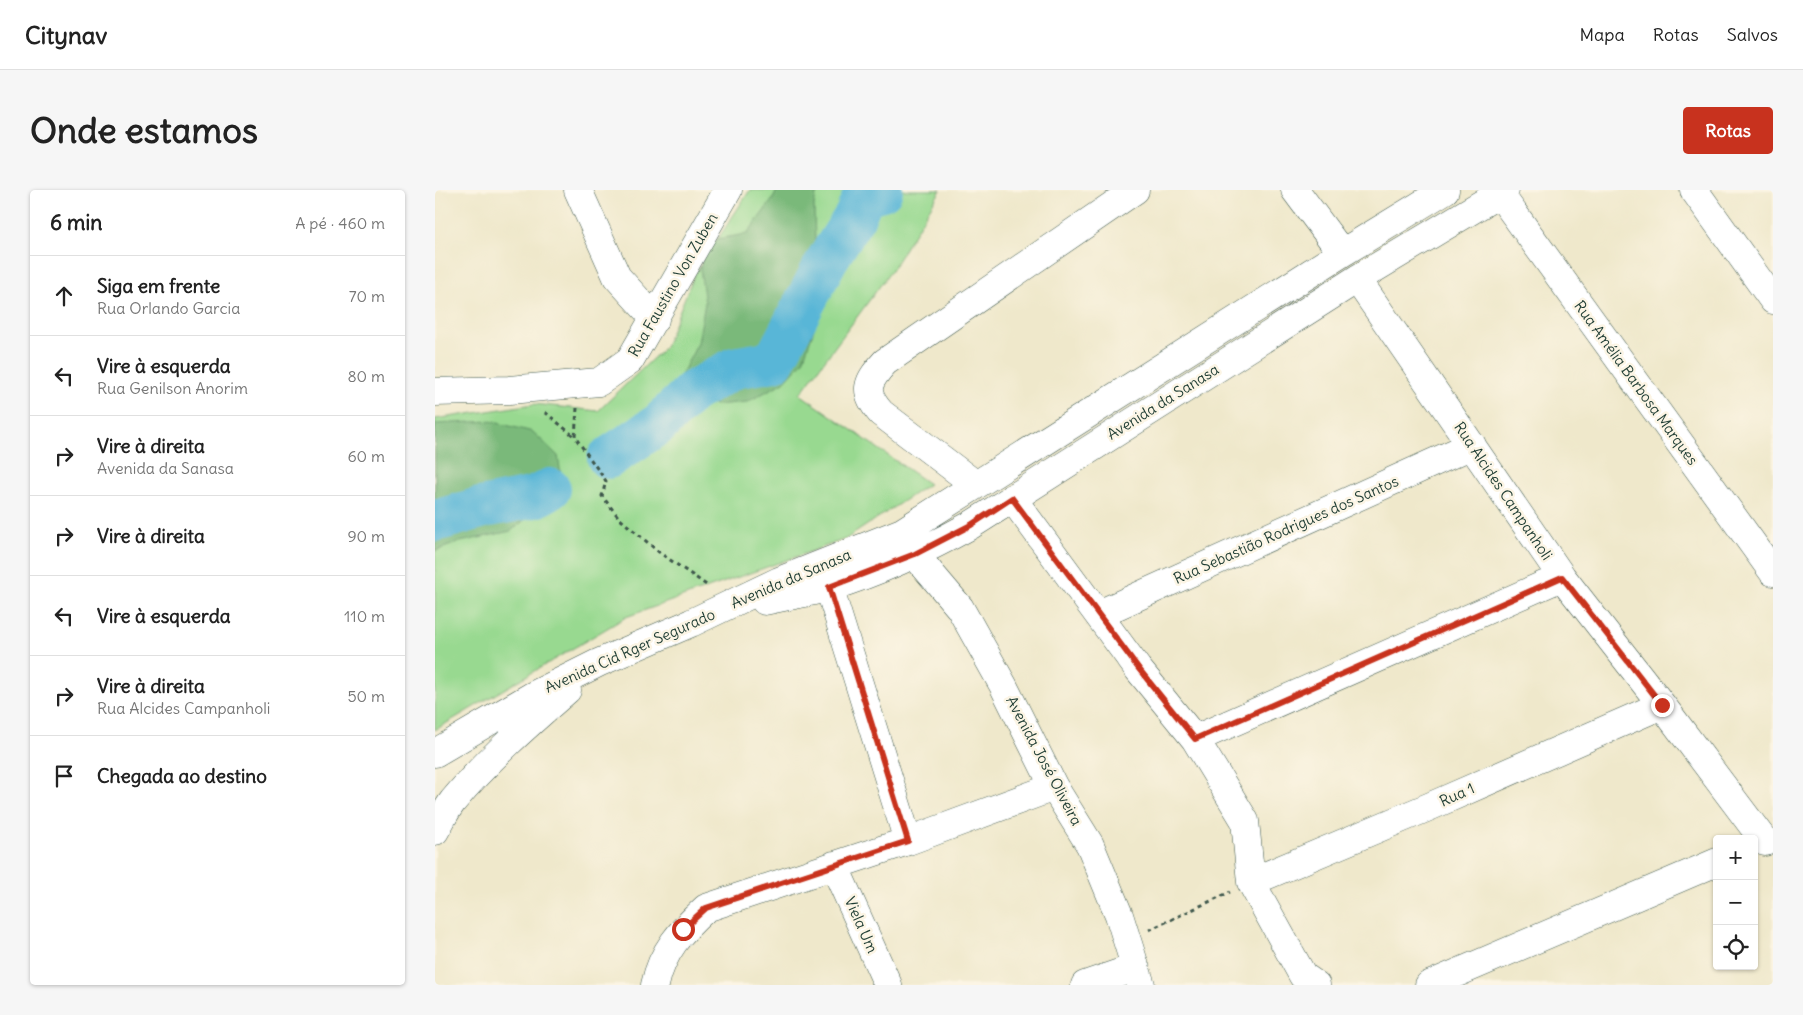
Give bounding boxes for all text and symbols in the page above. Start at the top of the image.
text: Citynav [25,20,107,50]
text: Mapa [1580,23,1625,46]
text: Rotas [1653,23,1699,46]
text: Salvos [1727,23,1778,46]
button: Rotas [1683,107,1773,154]
text: Onde estamos [30,108,258,152]
text: 6 min [50,209,102,236]
street label: Rua Faustino Von Zuben [624,209,722,360]
text: A pé · 460 m [295,213,385,233]
text: Siga em frente [97,274,220,298]
icon: ahead [50,282,78,310]
text: 70 m [349,286,385,306]
street label: Rua Amélia Barbosa Marques [1570,297,1703,469]
text: Rua Orlando Garcia [97,298,240,318]
text: Vire à esquerda [97,354,231,378]
street label: Avenida da Sanasa [1103,359,1223,444]
icon: left [50,362,78,390]
text: 80 m [347,366,385,386]
text: Rua Genilson Anorim [97,378,248,398]
street label: Rua Alcides Campanholi [1450,418,1557,563]
text: Vire à direita [97,434,205,458]
icon: right [50,442,78,470]
text: 60 m [347,446,385,466]
text: Avenida da Sanasa [97,458,234,478]
street label: Rua Sebastião Rodrigues dos Santos [1170,471,1401,588]
icon: right [50,522,78,550]
text: Vire à direita [97,524,205,548]
text: 90 m [347,526,385,546]
street label: Avenida da Sanasa [728,545,854,612]
icon: left [50,602,78,630]
text: Vire à esquerda [97,604,231,628]
street label: Avenida Cid Rger Segurado [542,604,718,697]
text: 110 m [344,606,385,626]
text: Vire à direita [97,674,205,698]
icon: right [50,682,78,710]
text: 50 m [347,686,385,706]
street label: Avenida José Oliveira [1002,693,1087,829]
route end [1651,694,1674,717]
text: Rua Alcides Campanholi [97,698,270,718]
icon: arrive [50,762,78,790]
text: Chegada ao destino [97,764,267,788]
street label: Rua 1 [1436,778,1477,811]
map controls [1713,835,1758,970]
button: + [1713,835,1758,880]
button: − [1713,880,1758,925]
street label: Viela Um [841,894,882,956]
route start [672,918,695,941]
button: locate [1713,925,1758,970]

